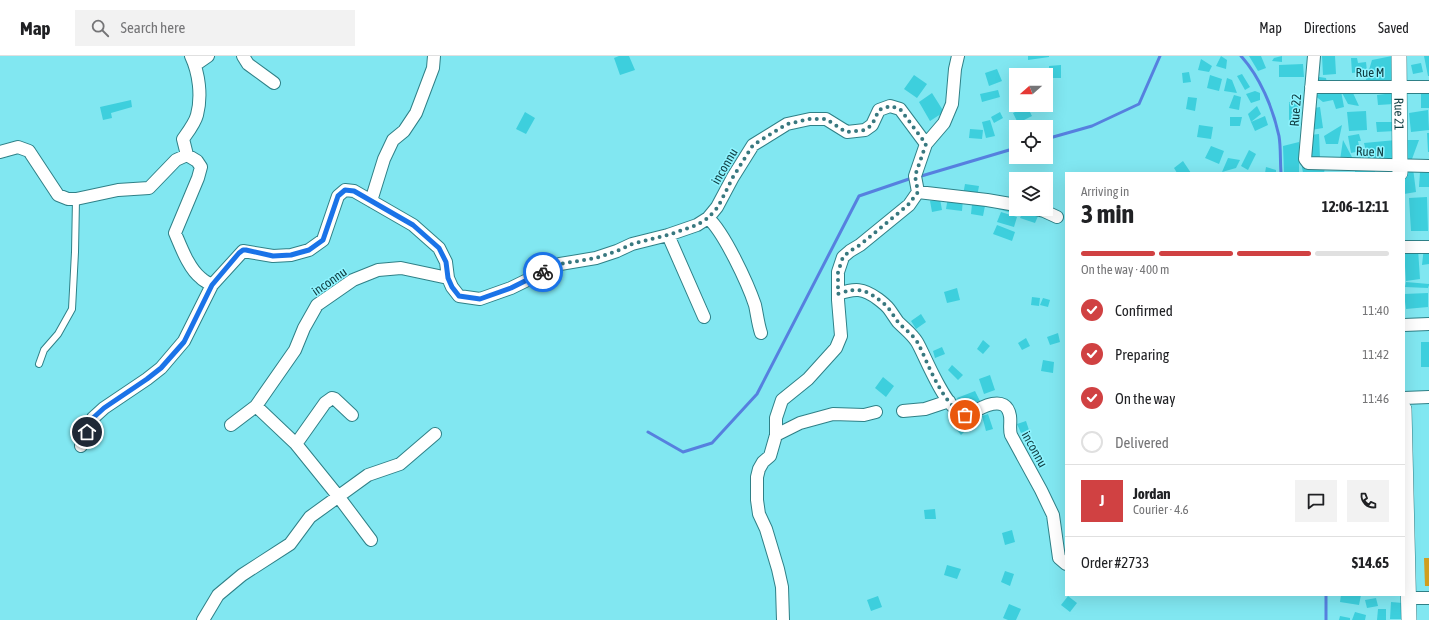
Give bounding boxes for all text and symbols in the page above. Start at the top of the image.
search box [75,10,355,46]
text: Map [20,17,51,39]
icon: search [89,17,111,39]
text: Search here [121,19,185,36]
text: Map [1259,20,1282,36]
text: Directions [1304,20,1356,36]
text: Saved [1378,20,1409,36]
street label: Rue M [1355,65,1385,80]
north arrow [1009,68,1053,112]
map controls [1009,68,1053,216]
street label: Rue 22 [1287,93,1304,127]
street label: Rue 21 [1391,98,1407,130]
button: locate [1009,120,1053,164]
street label: Rue N [1356,144,1384,159]
street label: inconnu [708,146,741,187]
button: layers [1009,172,1053,216]
text: Arriving in [1081,184,1129,199]
text: 12:06–12:11 [1322,198,1389,215]
text: 3 min [1081,199,1134,229]
courier [523,252,563,292]
icon: bike [532,261,554,283]
text: On the way · 400 m [1081,262,1169,277]
street label: inconnu [309,264,350,299]
icon: check [1081,299,1103,321]
text: Confirmed [1115,302,1173,319]
text: 11:40 [1362,303,1389,318]
icon: check [1081,343,1103,365]
text: Preparing [1115,346,1169,363]
text: 11:42 [1362,347,1389,362]
icon: check [1081,387,1103,409]
text: On the way [1115,390,1176,407]
text: 11:46 [1362,391,1389,406]
pin [948,398,982,432]
icon: bag [954,404,976,426]
pin [70,415,104,449]
icon: home [76,421,98,443]
street label: inconnu [1019,429,1051,470]
text: Delivered [1115,434,1169,451]
button: chat [1295,480,1337,522]
button: phone [1347,480,1389,522]
text: Jordan [1133,485,1171,502]
text: J [1100,492,1104,509]
text: Courier · 4.6 [1133,502,1189,517]
text: Order #2733 [1081,554,1149,571]
text: $14.65 [1352,554,1389,571]

